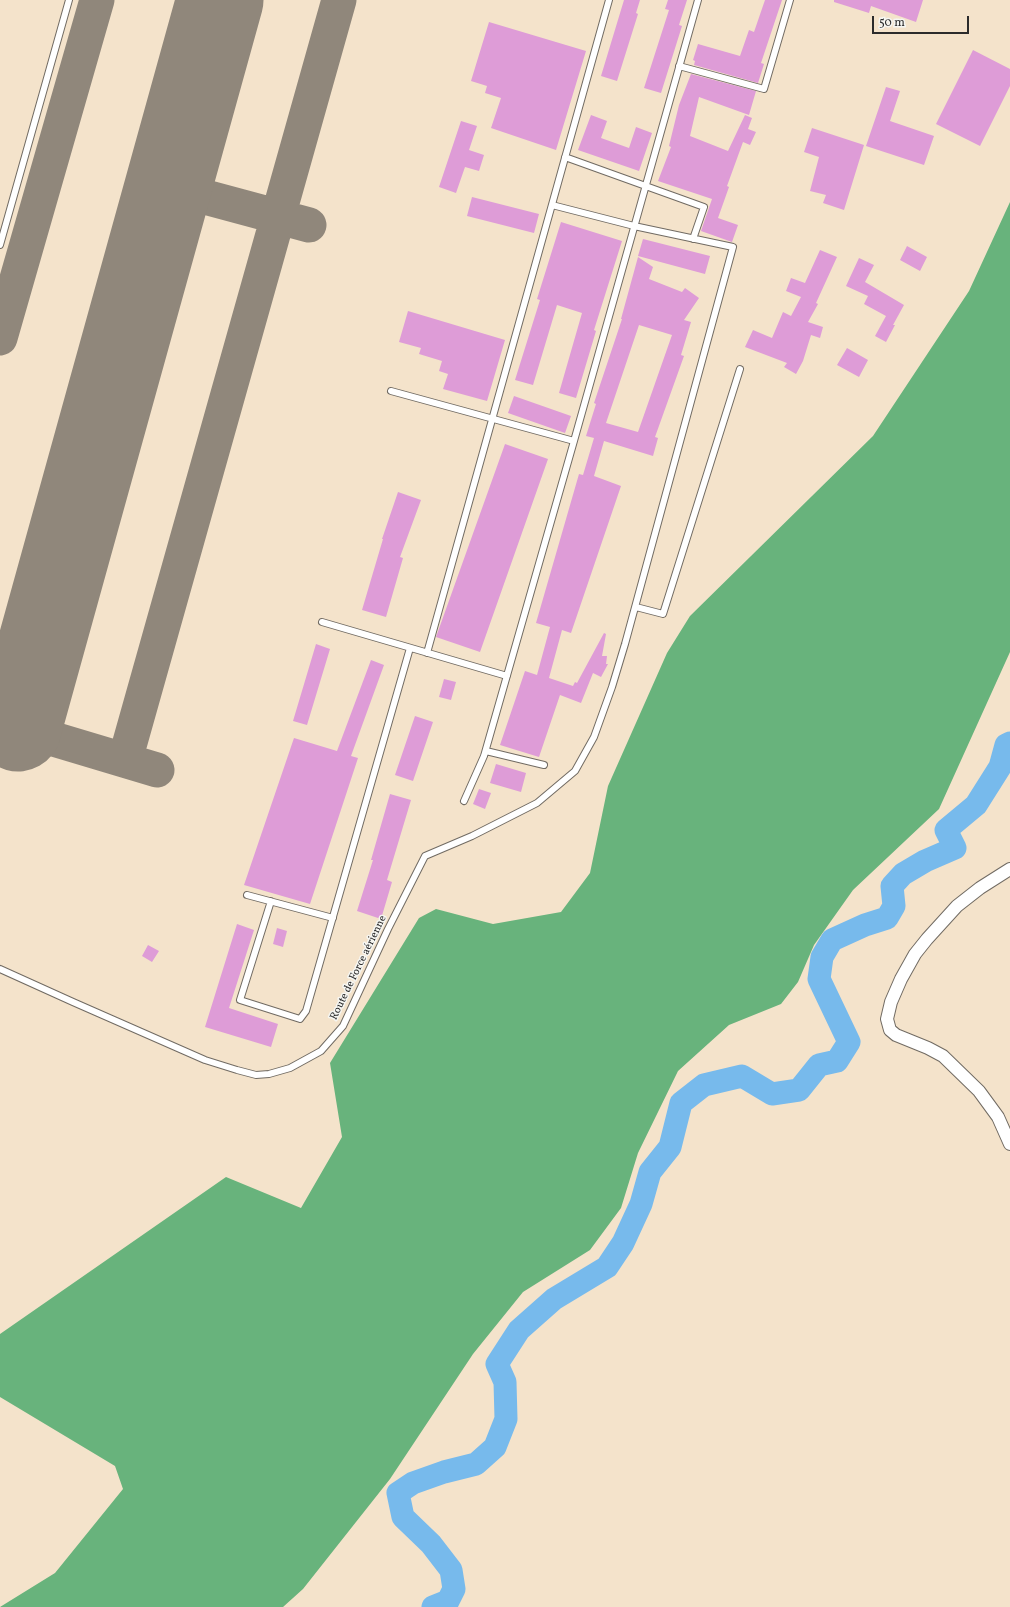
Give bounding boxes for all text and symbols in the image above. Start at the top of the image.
scale bar [874,8,971,34]
text: 50 m [879,15,905,31]
street label: Route de Force aérienne [328,914,390,1022]

